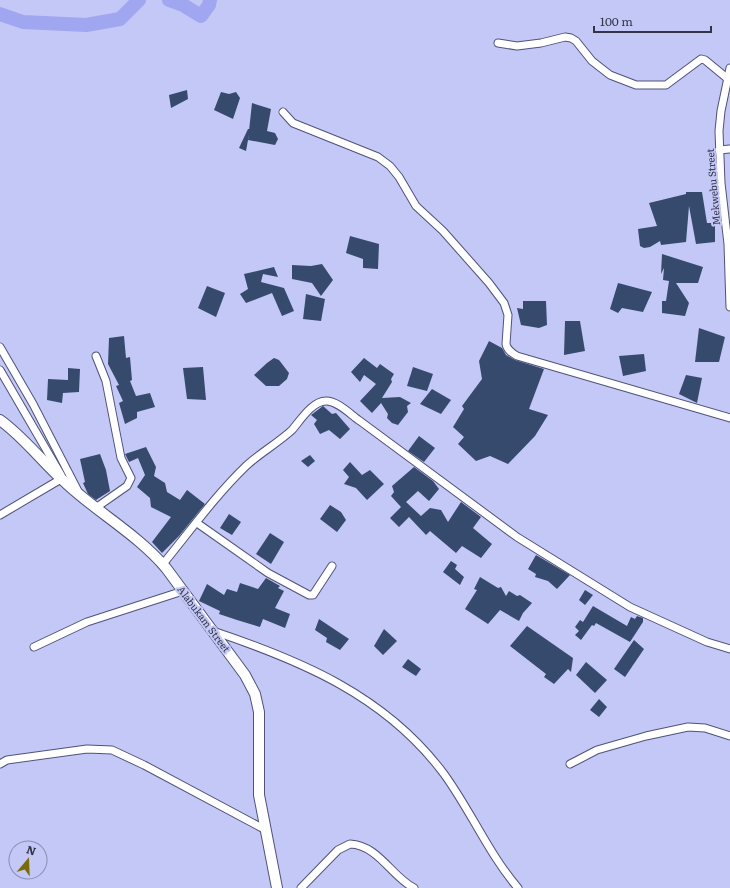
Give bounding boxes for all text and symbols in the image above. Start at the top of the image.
scale bar [594,8,711,34]
text: 100 m [600,12,633,30]
street label: Mekwebu Street [702,148,723,226]
street label: Alabukam Street [174,582,234,655]
north arrow [8,840,48,880]
text: N [25,841,39,859]

